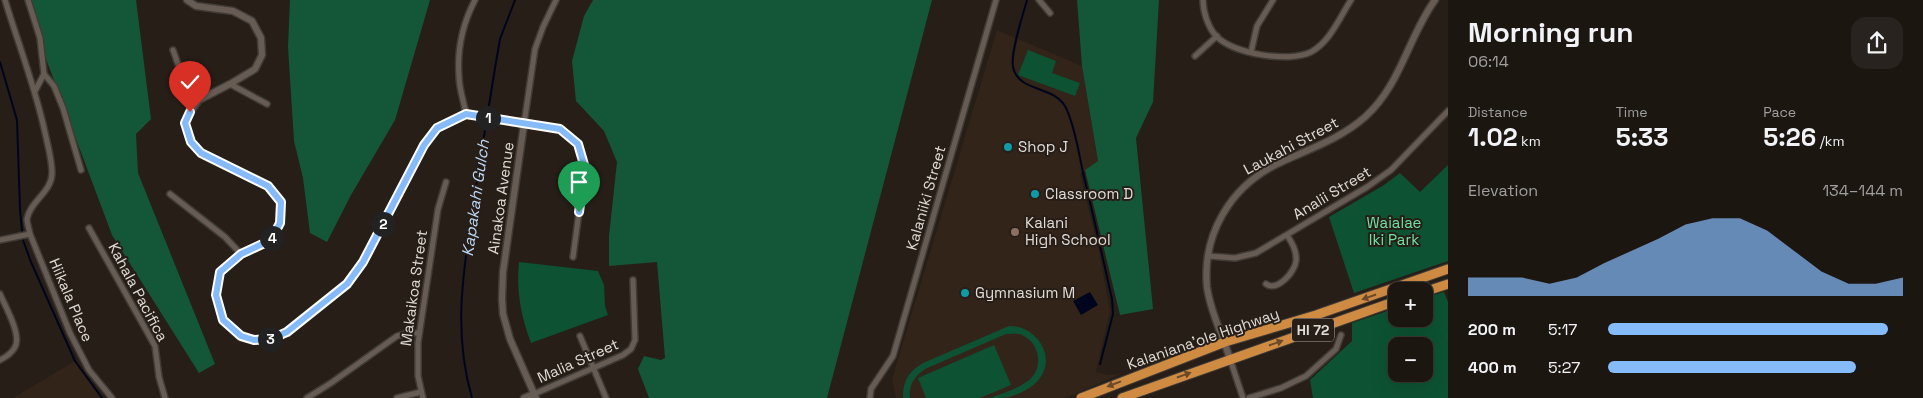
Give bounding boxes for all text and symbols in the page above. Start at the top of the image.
text: Morning run [1468,14,1633,50]
button: share [1851,17,1903,69]
text: 06:14 [1468,51,1509,72]
pin [169,61,211,112]
icon: check [176,68,204,96]
text: Distance [1468,103,1528,121]
text: Time [1616,103,1648,121]
text: Pace [1763,103,1796,121]
pin: 1 [476,106,500,130]
text: 1 [485,109,492,127]
street label: Laukahi Street [1240,113,1342,179]
text: 1.02 [1468,121,1518,153]
text: 5:33 [1616,121,1669,153]
text: 5:26 [1763,121,1816,153]
text: km [1518,132,1541,150]
text: /km [1816,132,1844,150]
water label: Kapakahi Gulch [457,137,494,258]
place label: Shop J [1018,137,1068,156]
street label: Ainakoa Avenue [483,140,518,255]
marker: Shop J [1002,141,1014,153]
street label: Kalaniiki Street [901,143,950,252]
pin [558,161,600,212]
street label: Analii Street [1289,162,1374,223]
icon: arrive [565,168,593,196]
text: Elevation [1468,180,1538,201]
text: 134–144 m [1822,180,1903,201]
place label: Classroom D [1045,184,1133,203]
marker: Classroom D [1029,188,1041,200]
pin: 2 [370,212,396,236]
place label: Kalani High School [1025,213,1111,249]
park label: Waialae Iki Park [1367,213,1422,249]
text: 2 [379,215,388,233]
pin: 4 [260,226,284,250]
marker: Kalani High School [1009,226,1021,238]
text: 4 [268,229,277,247]
street label: Makaikoa Street [396,229,431,347]
street label: Kahala Pacifica [104,239,173,345]
street label: Hiikala Place [45,255,98,345]
map controls [1388,282,1433,382]
button: + [1388,282,1433,327]
place label: Gymnasium M [975,283,1075,302]
marker: Gymnasium M [959,287,971,299]
one-way arrow [1361,293,1376,301]
street label: Kalaniana’ole Highway [1124,304,1281,374]
road number: HI 72 [1292,318,1334,342]
text: 200 m [1468,319,1516,340]
text: 5:17 [1548,319,1577,340]
pin: 3 [258,326,282,352]
text: 3 [266,330,275,348]
street label: Malia Street [534,334,622,387]
button: − [1388,337,1433,382]
one-way arrow [1269,339,1284,347]
text: 400 m [1468,357,1517,378]
text: 5:27 [1548,357,1580,378]
one-way arrow [1177,371,1192,378]
one-way arrow [1107,381,1121,389]

